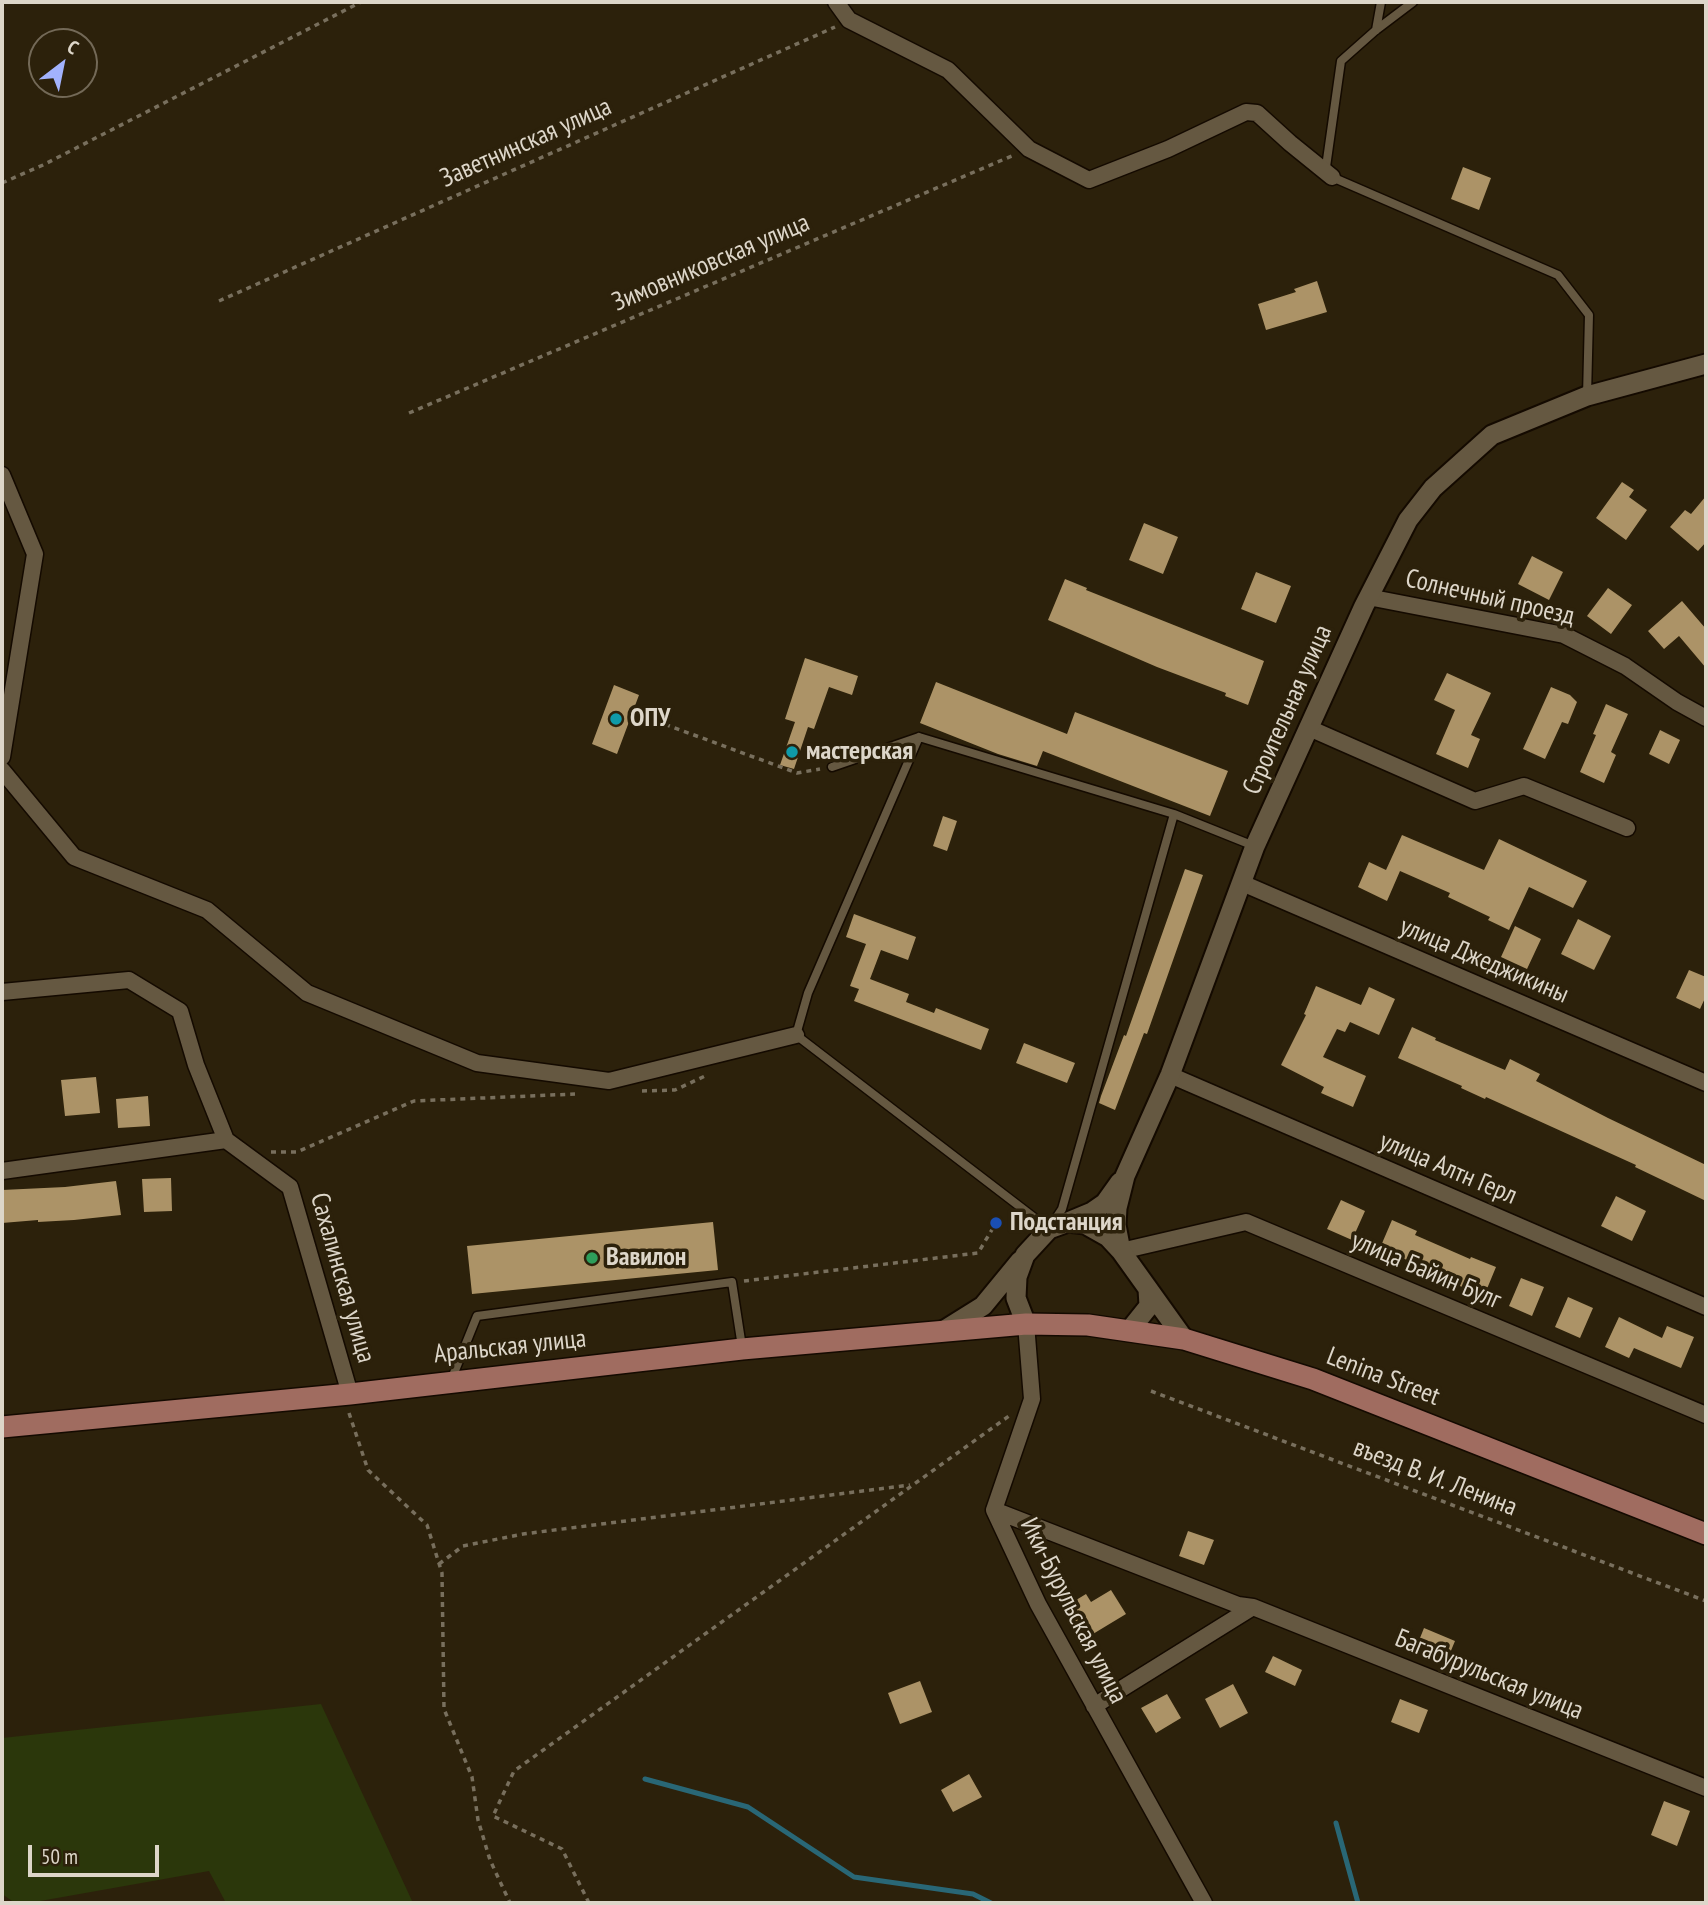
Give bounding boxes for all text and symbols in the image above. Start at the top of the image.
north arrow [28,28,98,98]
text: С [63,34,83,59]
street label: Заветнинская улица [436,91,616,195]
street label: Зимовниковская улица [608,207,814,319]
street label: Солнечный проезд [1402,563,1578,633]
street label: Строительная улица [1237,620,1339,800]
place label: ОПУ [630,703,670,735]
marker: ОПУ [608,711,624,727]
place label: мастерская [806,736,913,768]
marker: мастерская [784,744,800,760]
street label: улица Джеджикины [1395,911,1573,1011]
street label: улица Алтн Герл [1375,1126,1521,1212]
street label: Сахалинская улица [303,1189,381,1367]
place label: Подстанция [1010,1207,1123,1239]
marker: Подстанция [988,1215,1004,1231]
street label: улица Байин Булг [1346,1225,1506,1317]
place label: Вавилон [606,1242,686,1274]
marker: Вавилон [584,1250,600,1266]
street label: Аральская улица [432,1323,588,1371]
street label: Lenina Street [1322,1341,1444,1413]
street label: въезд В. И. Ленина [1349,1433,1521,1523]
street label: Ики-Бурульская улица [1013,1513,1133,1709]
street label: Багабурульская улица [1390,1623,1588,1727]
scale bar [32,1832,163,1876]
text: 50 m [41,1843,78,1870]

